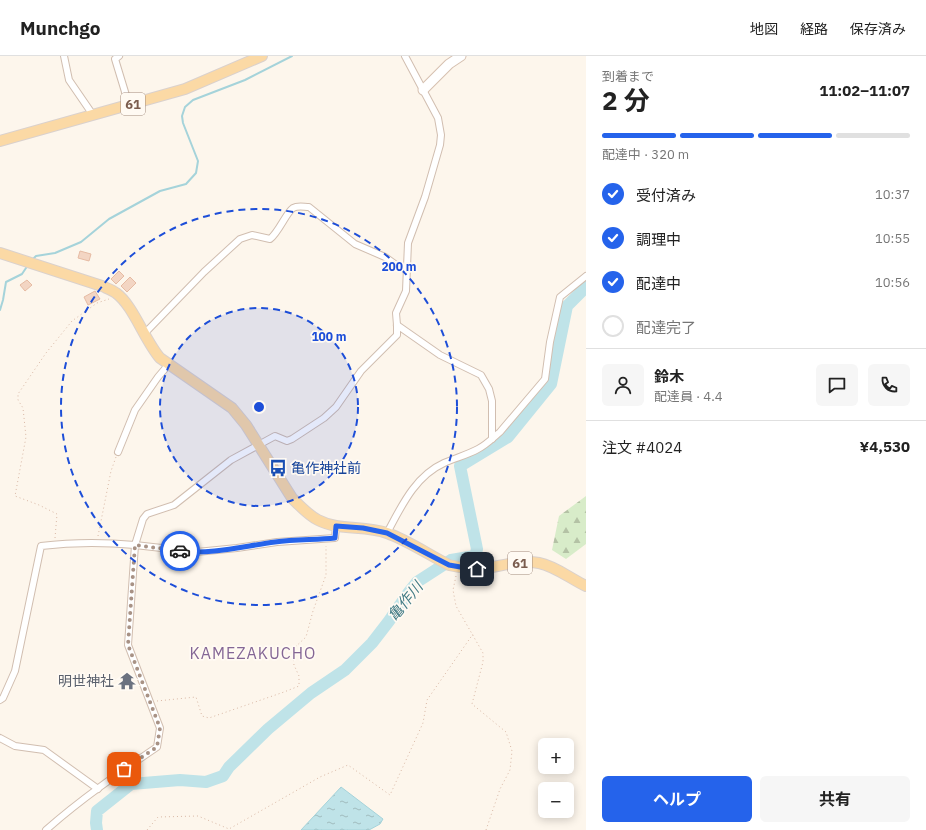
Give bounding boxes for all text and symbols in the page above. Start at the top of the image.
text: Munchgo [20,16,100,40]
text: 地図 [750,20,778,38]
text: 経路 [800,20,828,38]
text: 保存済み [850,20,906,38]
text: 到着まで [602,68,654,85]
text: 11:02–11:07 [819,81,910,100]
text: 2 分 [602,83,650,117]
road number: 61 [121,93,145,115]
text: 配達中 · 320 m [602,146,689,163]
icon: check [602,183,624,205]
text: 受付済み [636,186,696,205]
text: 10:37 [875,186,910,203]
icon: check [602,227,624,249]
text: 調理中 [636,230,681,249]
text: 10:55 [875,230,910,247]
text: 200 m [381,259,417,274]
icon: check [602,271,624,293]
text: 配達中 [636,274,681,293]
text: 10:56 [875,274,910,291]
text: 配達完了 [636,318,696,337]
text: 100 m [311,329,347,344]
button: person [602,364,644,406]
button: chat [816,364,858,406]
button: phone [868,364,910,406]
text: 鈴木 [654,367,684,386]
text: 配達員 · 4.4 [654,388,723,405]
centre of rings [252,400,266,414]
text: ¥4,530 [860,437,910,456]
text: 注文 #4024 [602,438,682,457]
bus stop icon: 亀作神社前 [268,458,288,478]
place label: 亀作神社前 [291,459,361,477]
courier [160,531,200,571]
icon: car [169,540,191,562]
pin [460,552,494,586]
road number: 61 [508,552,532,574]
icon: home [466,558,488,580]
water label: 亀作川 [383,576,428,624]
district label: KAMEZAKUCHO [190,643,316,663]
temple icon: 明世神社 [117,671,137,691]
place label: 明世神社 [58,672,114,690]
map controls [538,738,574,818]
button: + [538,738,574,774]
pin [107,752,141,786]
icon: bag [113,758,135,780]
button: ヘルプ [602,776,752,822]
button: 共有 [760,776,910,822]
button: − [538,782,574,818]

